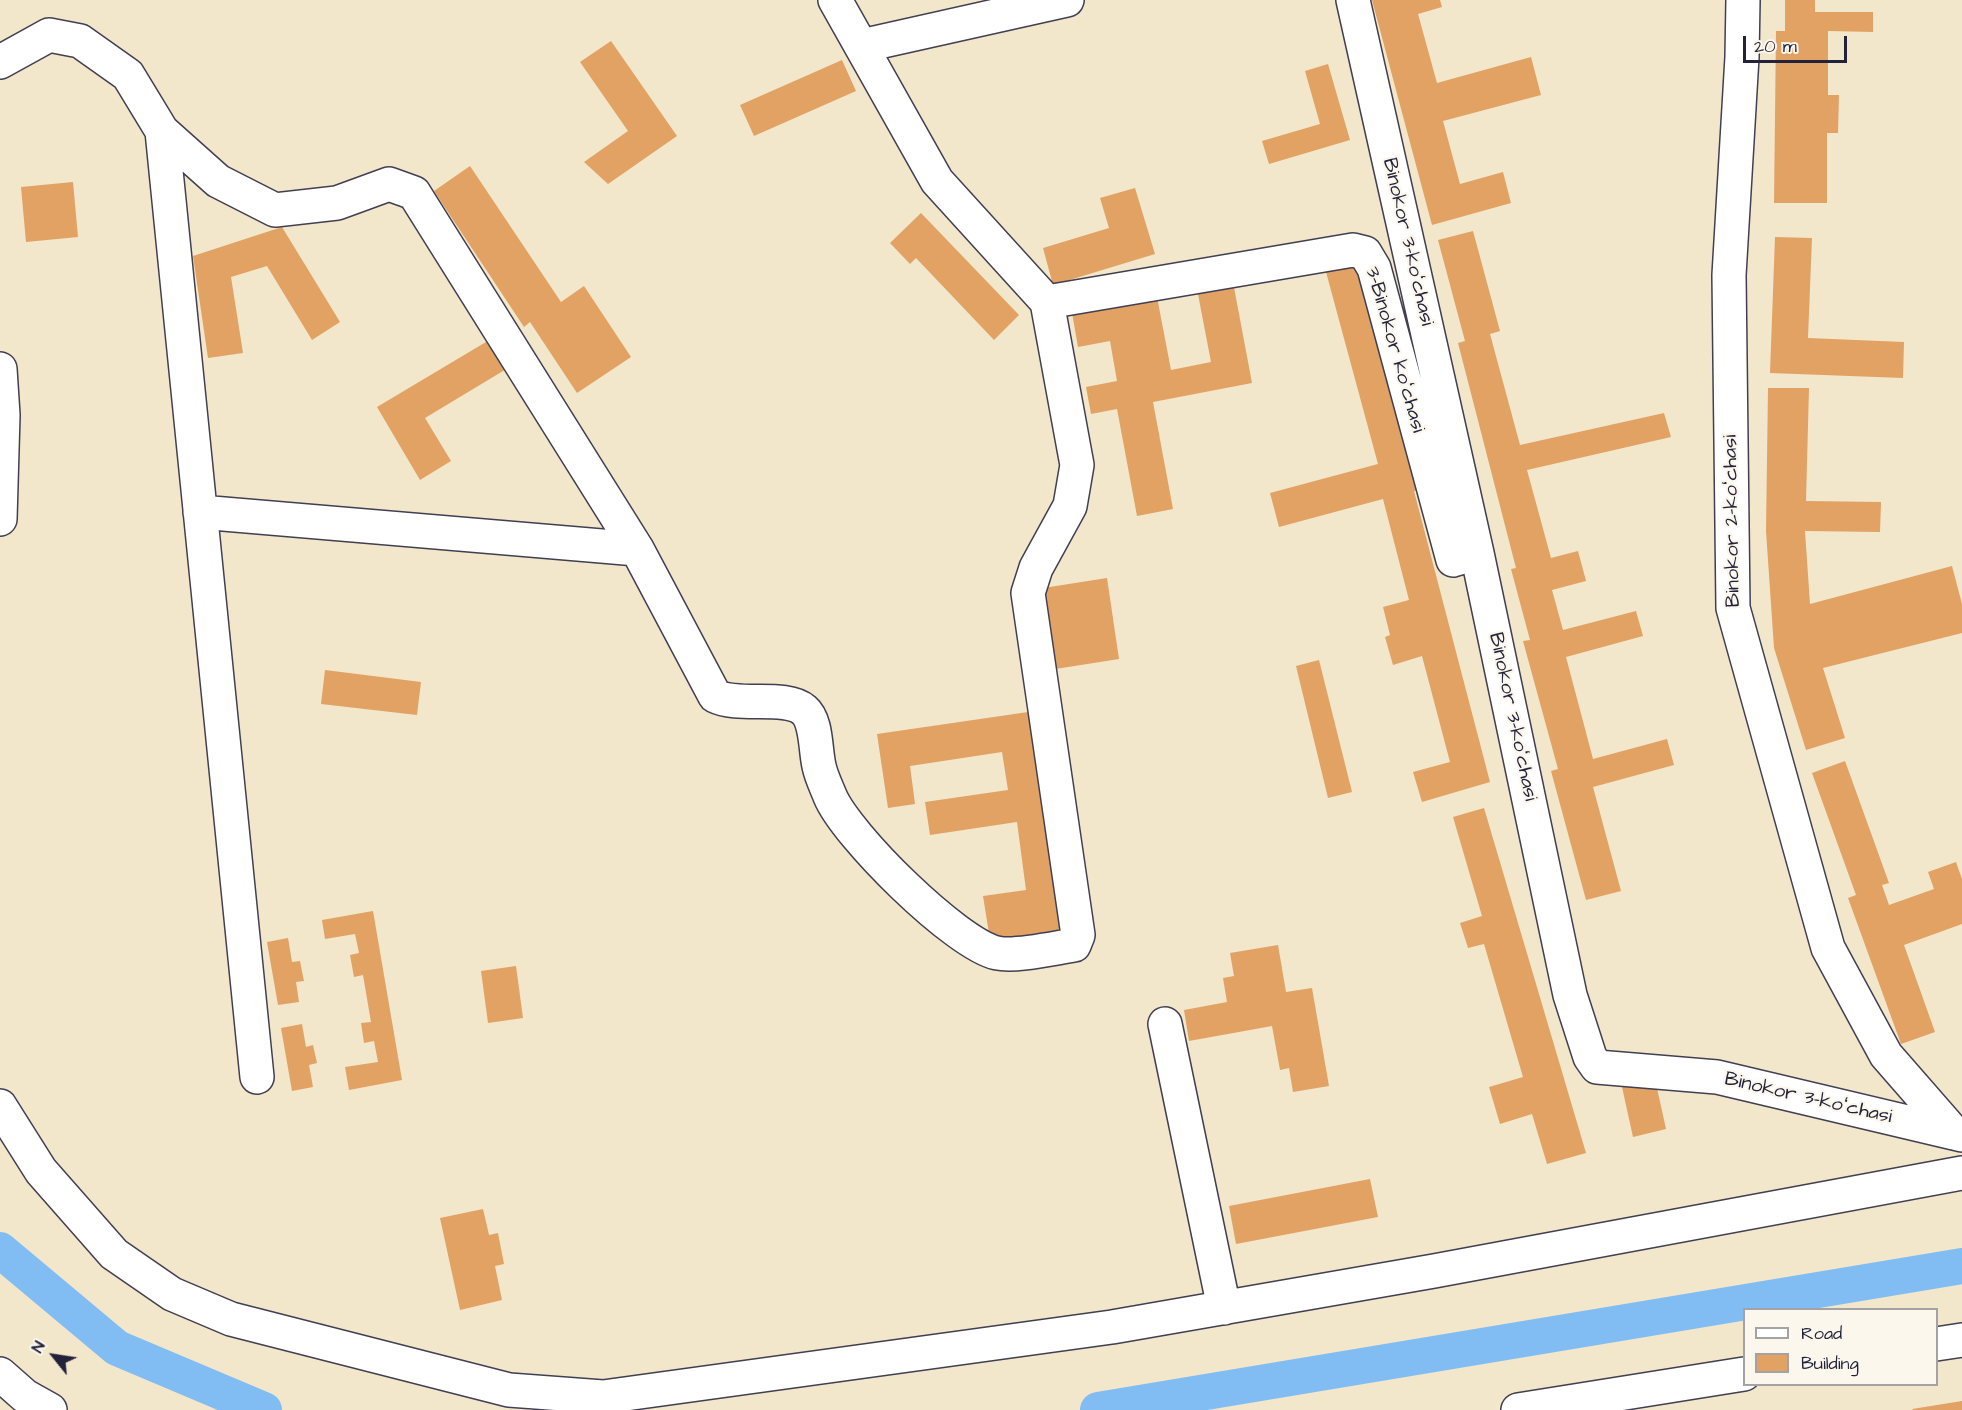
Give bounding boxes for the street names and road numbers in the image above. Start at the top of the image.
street label: Binokor 3-koʻchasi [1376,156,1438,328]
street label: 3-Binokor koʻchasi [1359,264,1429,436]
street label: Binokor 2-koʻchasi [1719,435,1747,607]
street label: Binokor 3-koʻchasi [1482,631,1542,803]
street label: Binokor 3-koʻchasi [1722,1068,1894,1130]

